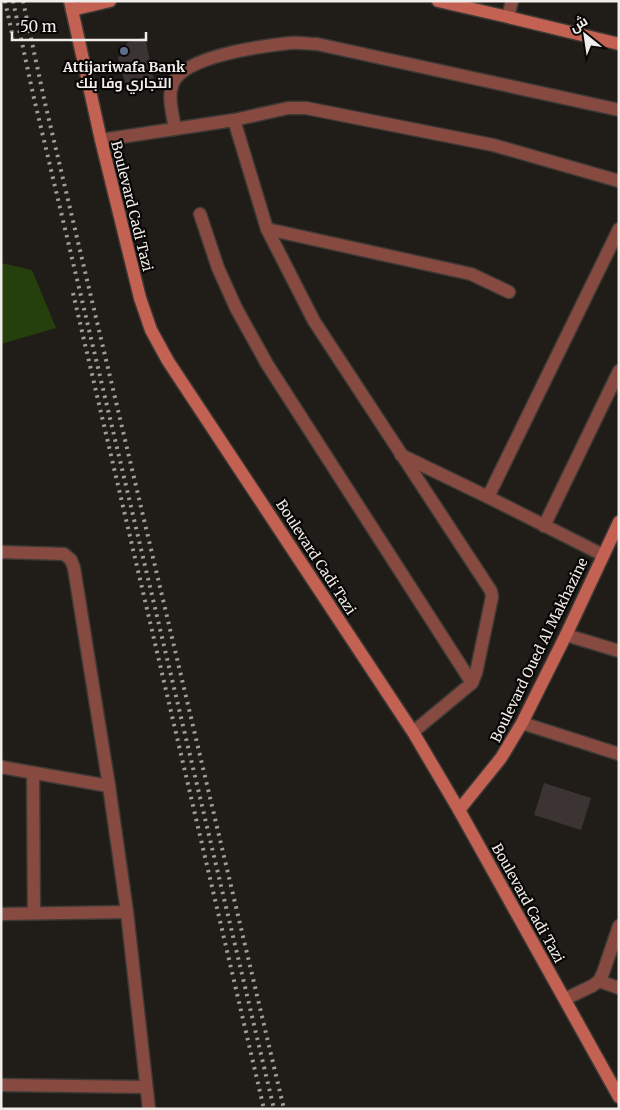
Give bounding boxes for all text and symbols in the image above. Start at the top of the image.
scale bar [12,10,146,42]
north arrow [560,10,610,60]
text: ش [566,11,591,36]
text: 50 m [20,17,57,36]
marker: Attijariwafa Bank التجاري وفا بنك [118,45,130,57]
place label: Attijariwafa Bank التجاري وفا بنك [62,58,186,94]
street label: Boulevard Cadi Tazi [107,139,157,273]
street label: Boulevard Cadi Tazi [272,496,360,618]
street label: Boulevard Oued Al Makhazine [486,555,592,745]
street label: Boulevard Cadi Tazi [488,840,569,966]

